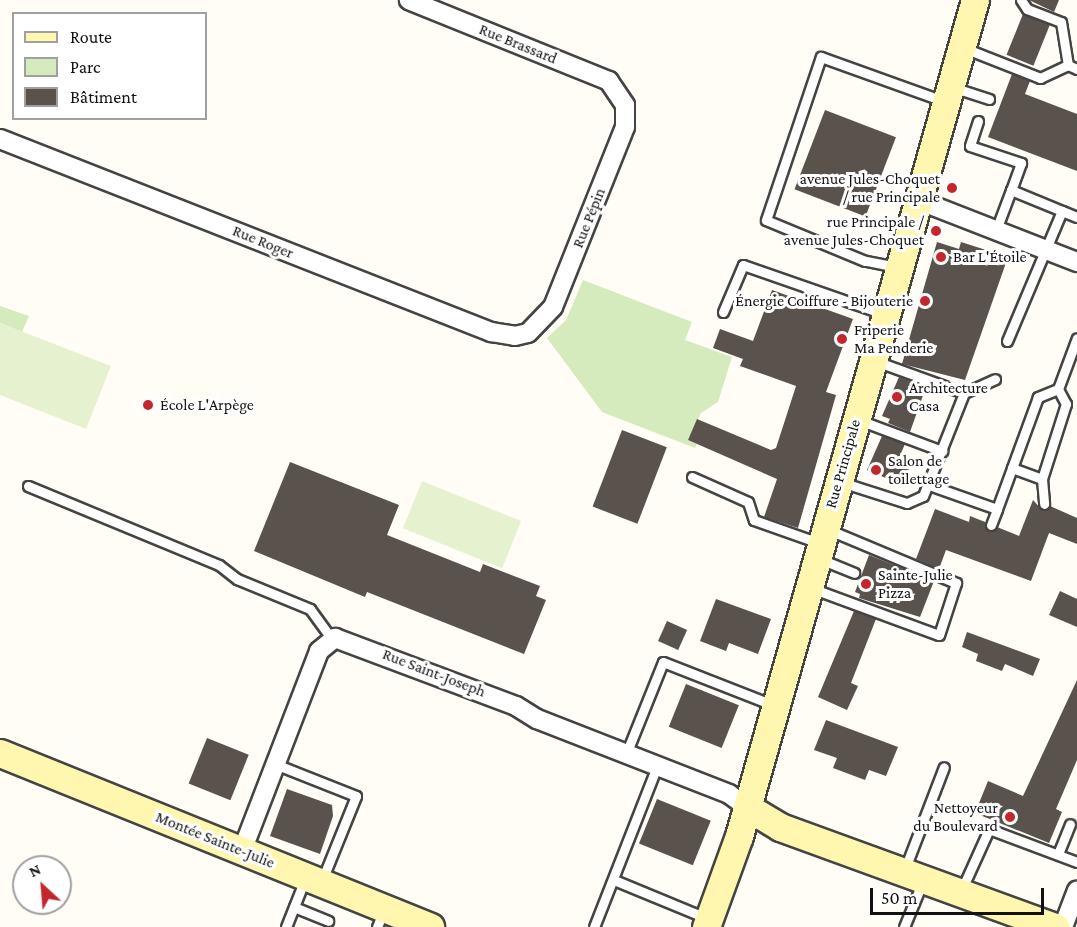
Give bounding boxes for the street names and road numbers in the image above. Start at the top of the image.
street label: Rue Brassard [476,20,560,68]
street label: Rue Pépin [568,185,610,251]
street label: Rue Roger [230,221,296,263]
street label: Rue Principale [821,417,865,511]
street label: Rue Saint-Joseph [380,645,488,701]
street label: Montée Sainte-Julie [153,807,277,873]

